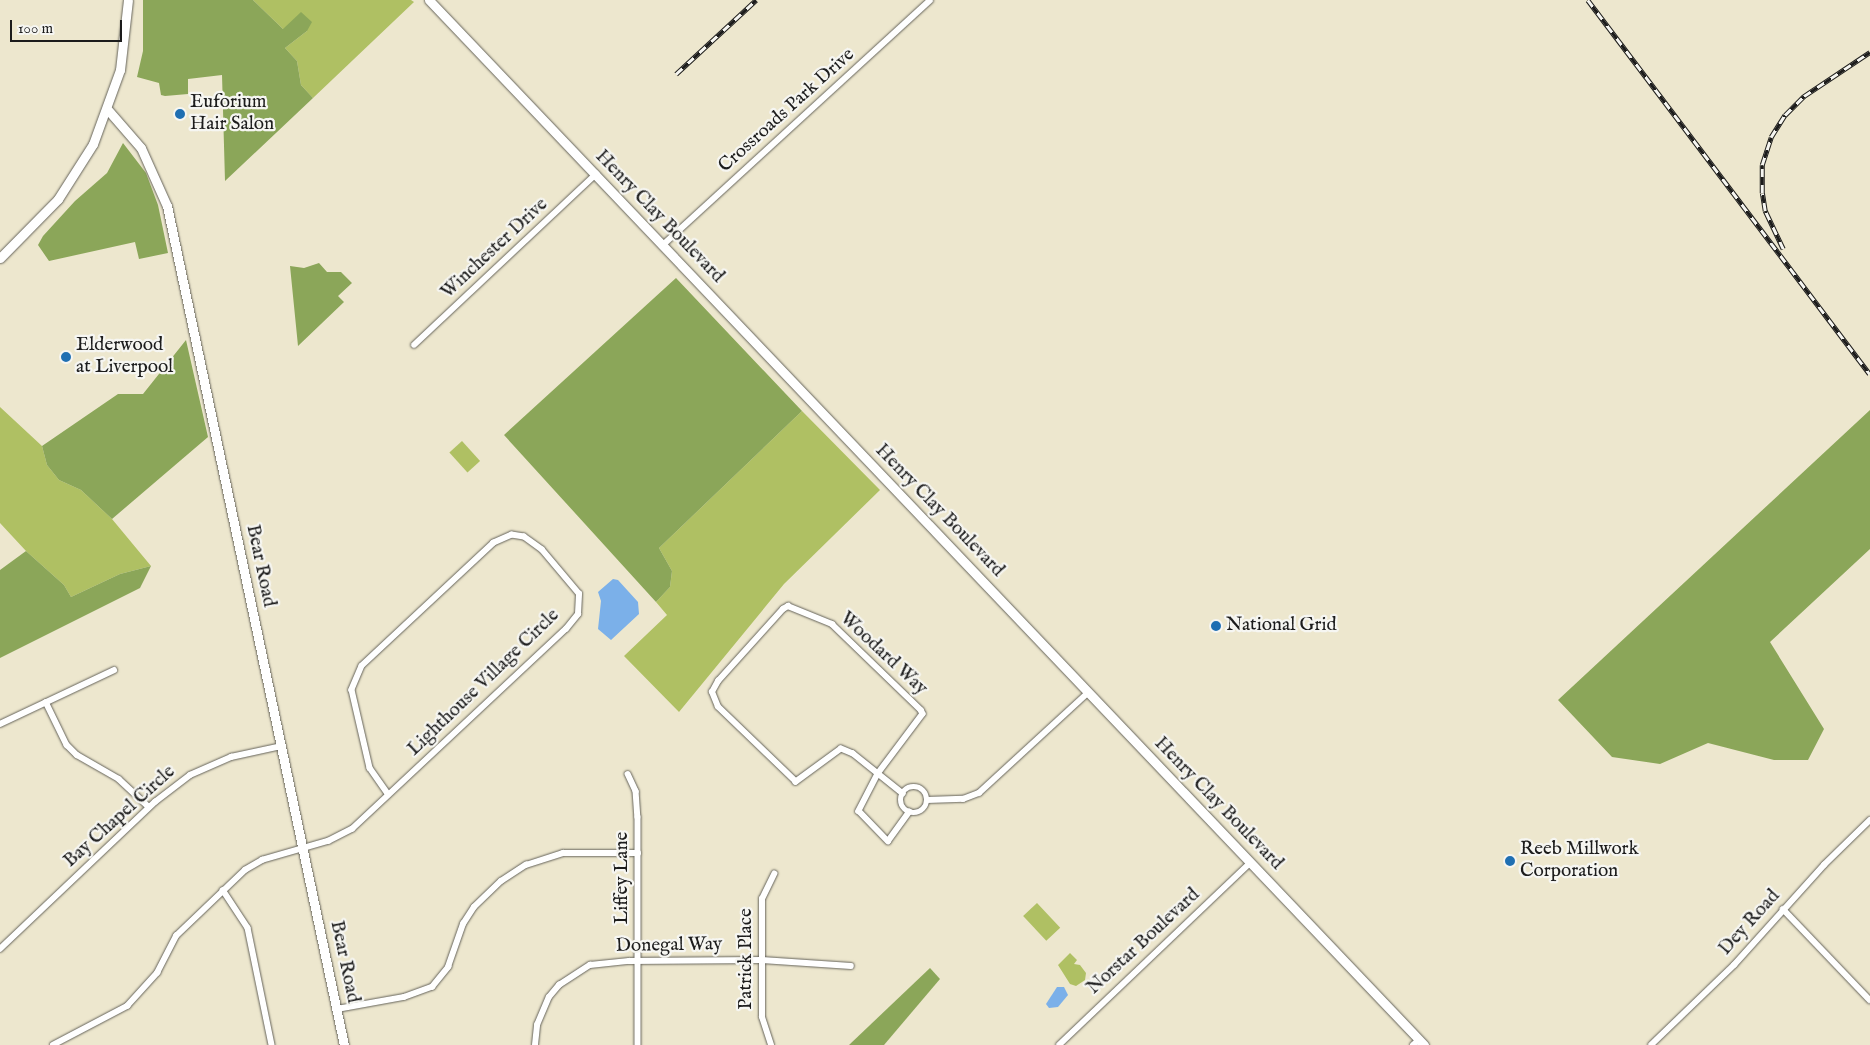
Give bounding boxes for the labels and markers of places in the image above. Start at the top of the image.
place label: Euforium Hair Salon [190,92,274,136]
marker: Euforium Hair Salon [174,108,186,120]
place label: Elderwood at Liverpool [76,335,173,379]
marker: Elderwood at Liverpool [60,351,72,363]
place label: National Grid [1226,615,1337,637]
marker: National Grid [1210,620,1222,632]
place label: Reeb Millwork Corporation [1520,839,1639,883]
marker: Reeb Millwork Corporation [1504,855,1516,867]

